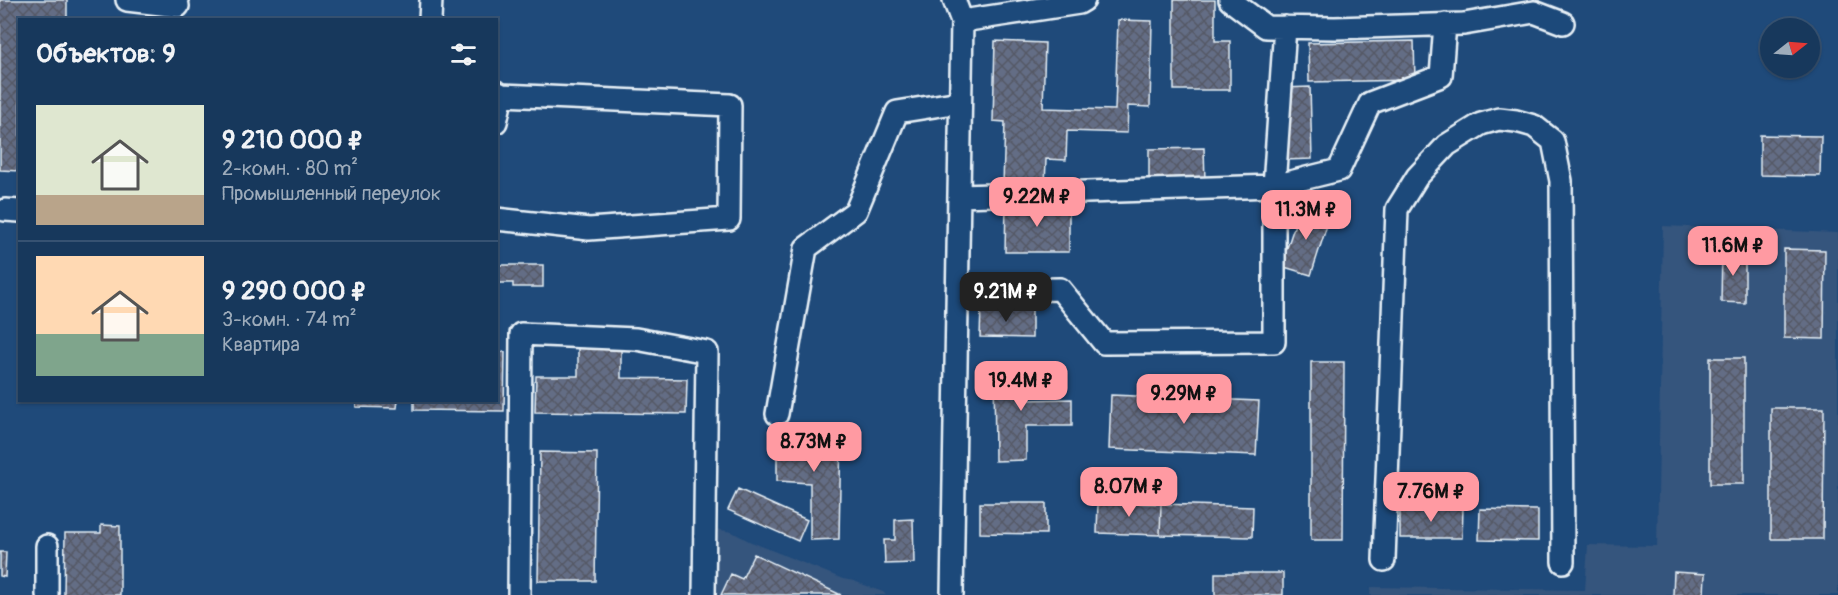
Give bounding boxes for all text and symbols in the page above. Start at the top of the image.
north arrow [1760,18,1820,78]
map controls [1760,18,1820,78]
text: Объектов: 9 [36,38,176,70]
icon: filters [447,38,480,71]
text: 9 210 000 ₽ [222,124,364,156]
icon: home [84,129,156,201]
text: 2-комн. · 80 m² [222,156,358,181]
pin: 9.22M ₽ [982,177,1092,228]
text: Промышленный переулок [222,181,441,206]
text: 9.22M ₽ [1003,184,1071,209]
pin: 11.3M ₽ [1251,190,1361,241]
text: 11.3M ₽ [1275,197,1337,222]
pin: 11.6M ₽ [1678,226,1788,277]
text: 11.6M ₽ [1702,233,1764,258]
pin: 9.21M ₽ [951,272,1061,323]
text: 9 290 000 ₽ [222,275,367,307]
text: 9.21M ₽ [974,279,1038,304]
icon: home [84,280,156,352]
text: 3-комн. · 74 m² [222,307,357,332]
text: Квартира [222,332,300,357]
pin: 19.4M ₽ [966,361,1076,412]
text: 19.4M ₽ [989,368,1053,393]
pin: 9.29M ₽ [1129,374,1239,425]
text: 9.29M ₽ [1151,381,1217,406]
pin: 8.73M ₽ [759,422,869,473]
text: 8.73M ₽ [781,429,847,454]
pin: 8.07M ₽ [1074,467,1184,518]
pin: 7.76M ₽ [1376,472,1486,523]
text: 8.07M ₽ [1094,474,1164,499]
text: 7.76M ₽ [1397,479,1465,504]

